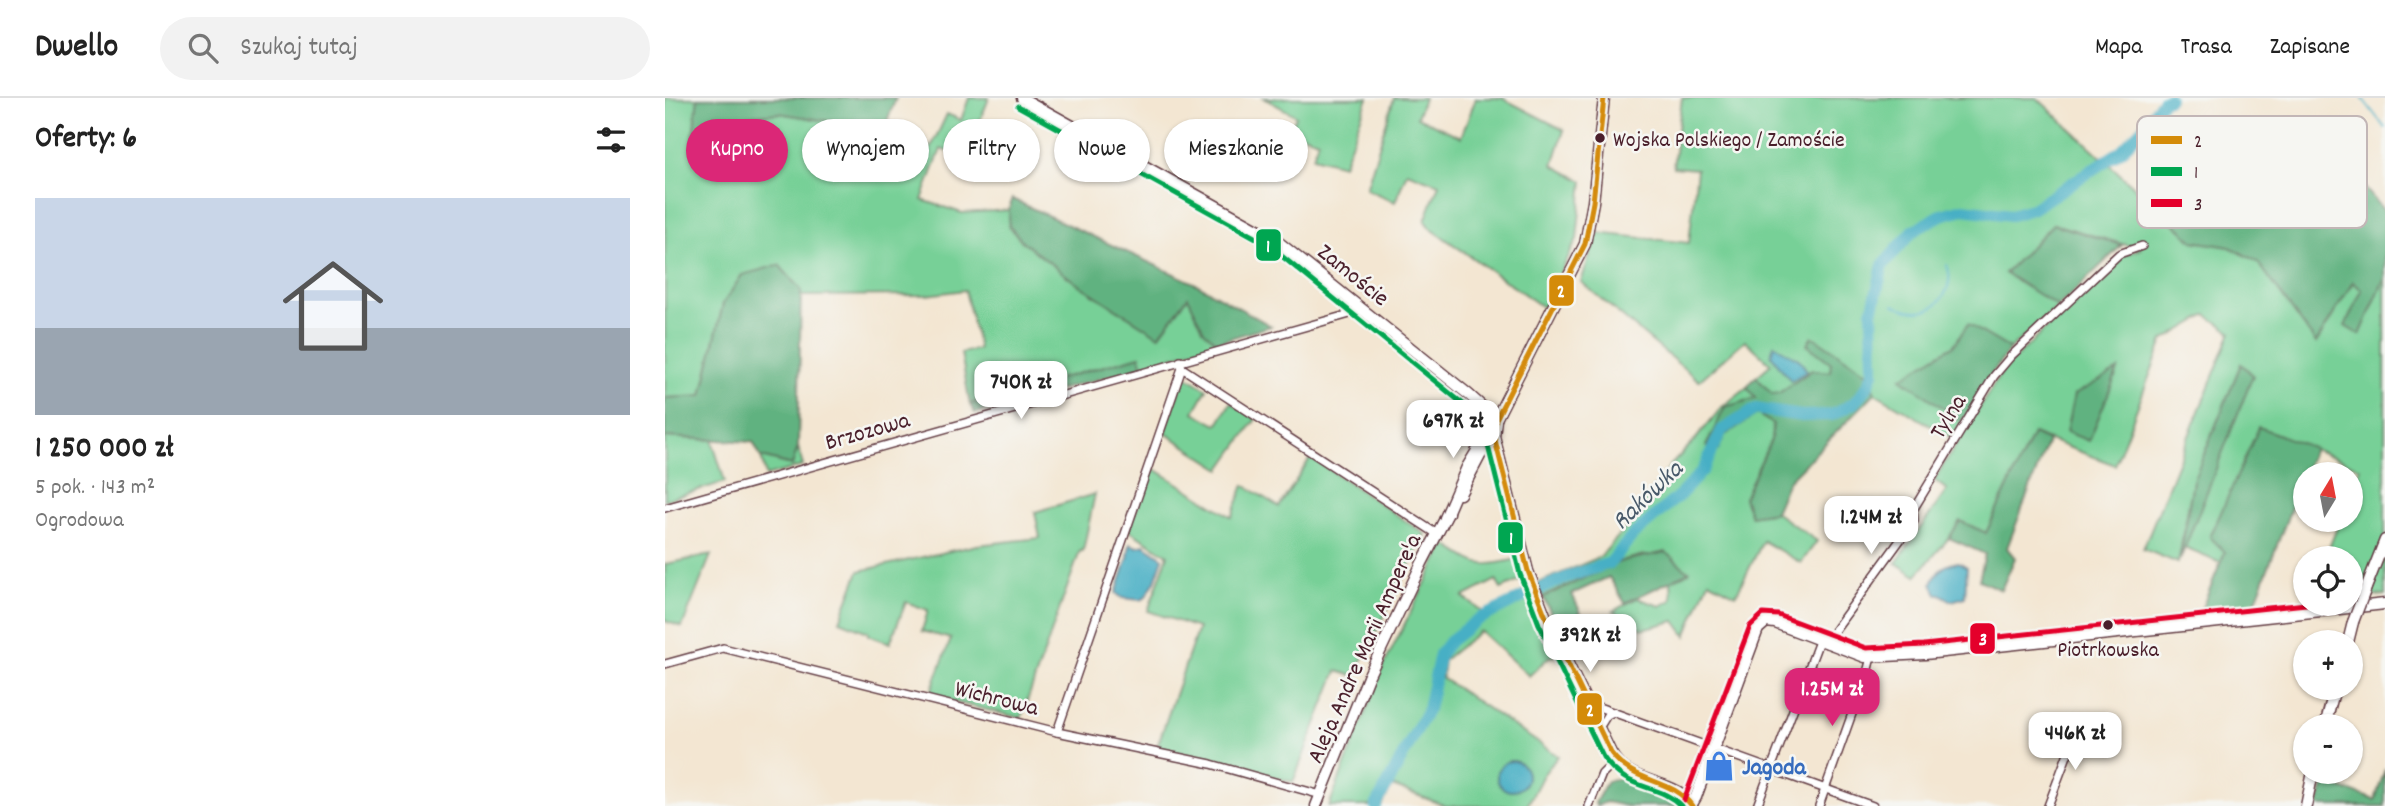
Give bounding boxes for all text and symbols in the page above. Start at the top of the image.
search box [160,17,650,80]
text: Dwello [35,25,118,72]
icon: search [184,29,222,67]
text: Szukaj tutaj [240,30,358,67]
text: Mapa [2095,31,2143,65]
text: Trasa [2181,31,2232,65]
text: Zapisane [2270,31,2350,65]
legend [2137,116,2367,228]
text: Oferty: 6 [35,119,137,162]
chip: Kupno [686,119,788,182]
chip: Wynajem [802,119,929,182]
chip: Filtry [943,119,1040,182]
chip: Nowe [1054,119,1150,182]
chip: Mieszkanie [1164,119,1308,182]
icon: filters [592,121,630,159]
place label: Wojska Polskiego / Zamoście [1613,126,1845,157]
text: 2 [2194,130,2202,157]
marker: Wojska Polskiego / Zamoście [1593,131,1607,145]
text: 1 [2194,161,2198,188]
text: 3 [2194,193,2202,220]
line badge: 1 [1255,228,1282,262]
text: 1 [1266,235,1270,262]
street label: Zamoście [1309,237,1395,316]
icon: home [270,243,396,369]
line badge: 2 [1548,274,1575,307]
text: 2 [1557,280,1565,307]
pin: 740K zł [956,362,1086,421]
text: 740K zł [990,367,1052,400]
street label: Tylna [1923,388,1977,447]
pin: 697K zł [1388,400,1518,460]
street label: Brzozowa [822,404,915,461]
text: 697K zł [1422,406,1484,439]
text: 1 250 000 zł [35,429,174,472]
water label: Rakówka [1604,452,1694,540]
north arrow [2293,462,2363,532]
map controls [2293,462,2363,784]
text: 5 pok. · 143 m² [35,472,155,505]
pin: 1.24M zł [1799,496,1943,556]
text: 1.24M zł [1840,502,1902,535]
text: Ogrodowa [35,505,124,538]
line badge: 1 [1497,521,1524,554]
text: 1 [1509,527,1513,554]
street label: Aleja Andre Marii Ampere'a [1300,528,1432,769]
button: locate [2293,546,2363,616]
pin: 392K zł [1525,614,1655,674]
marker: Piotrkowska [2101,618,2115,632]
text: 392K zł [1559,620,1621,653]
line badge: 3 [1969,622,1996,655]
text: 3 [1979,628,1987,655]
button: + [2293,630,2363,700]
place label: Piotrkowska [2057,636,2160,667]
pin: 1.25M zł [1760,668,1904,728]
street label: Wichrowa [951,673,1042,727]
text: 1.25M zł [1801,674,1863,707]
line badge: 2 [1576,692,1603,726]
text: 2 [1586,699,1594,726]
pin: 446K zł [2010,712,2140,772]
button: − [2293,714,2363,784]
text: 446K zł [2045,718,2105,751]
shop icon: Jagoda [1702,749,1736,783]
place label: Jagoda [1742,752,1806,786]

